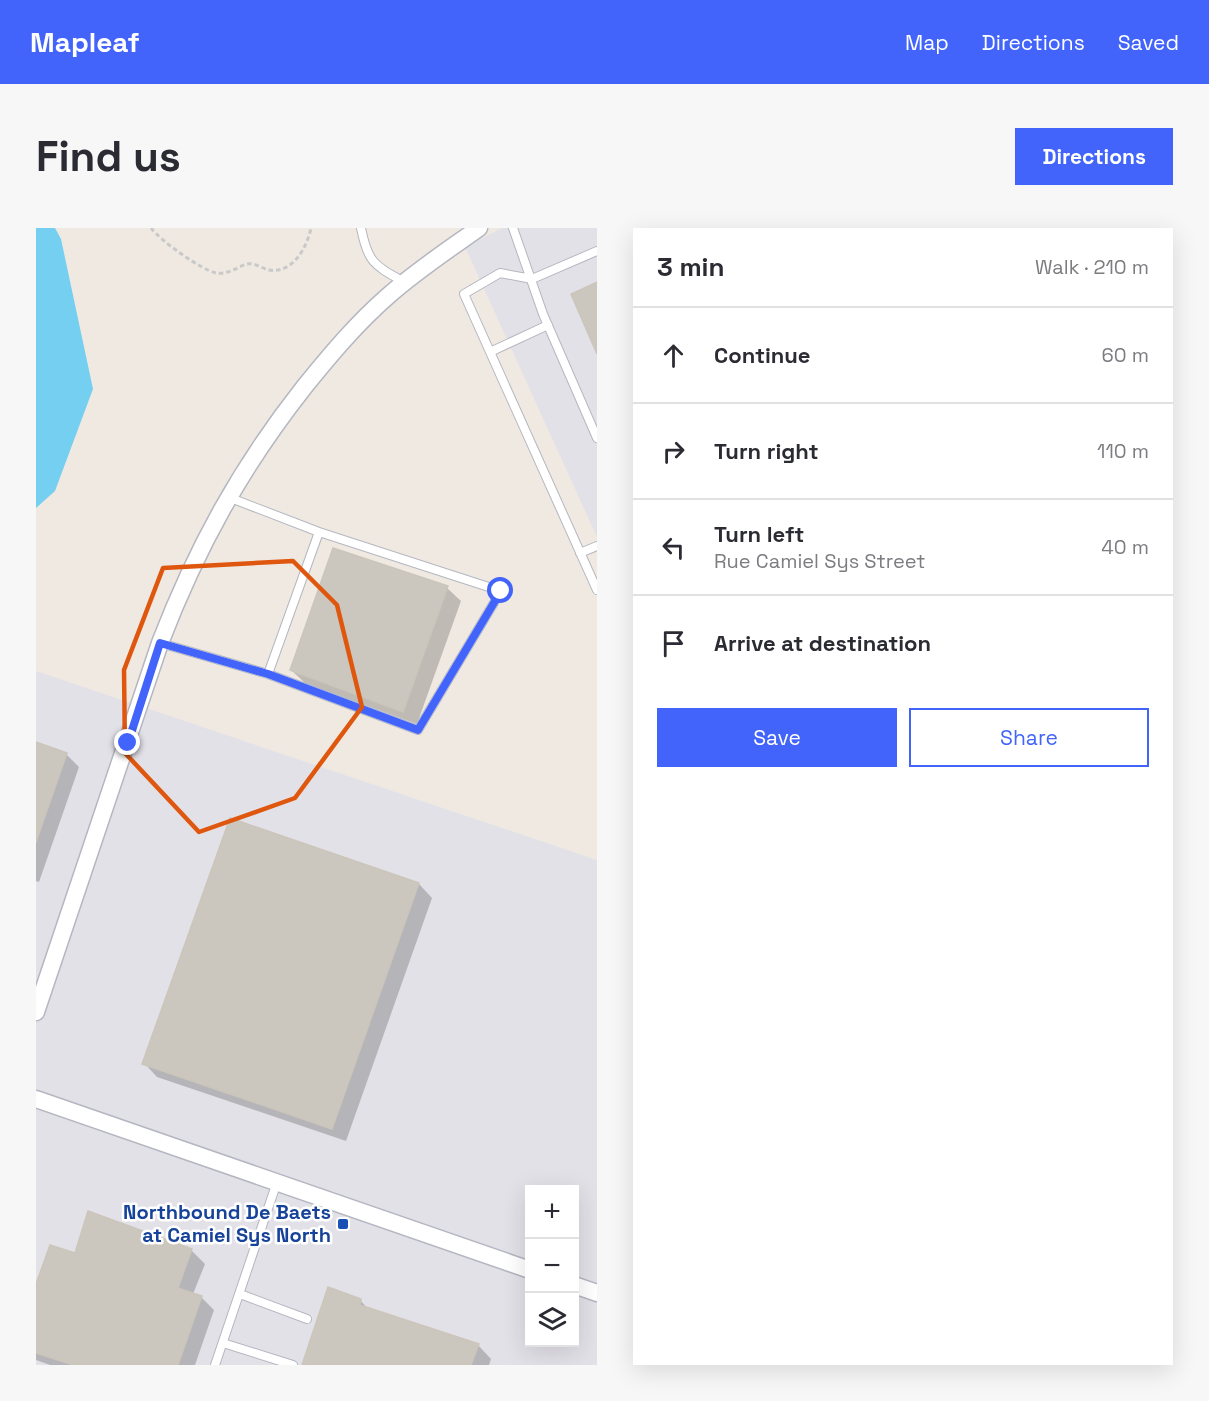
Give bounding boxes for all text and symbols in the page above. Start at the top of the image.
text: Mapleaf [30,24,140,60]
text: Map [905,29,949,56]
text: Directions [982,29,1085,56]
text: Saved [1118,29,1179,56]
button: Directions [1015,128,1173,185]
text: Find us [36,130,181,183]
text: 3 min [657,250,725,284]
text: Walk · 210 m [1035,254,1149,280]
icon: ahead [657,339,690,372]
text: Continue [714,341,810,369]
text: 60 m [1102,342,1149,368]
icon: right [657,435,690,468]
text: Turn right [714,437,819,465]
text: 110 m [1097,438,1149,464]
text: Turn left [714,520,804,548]
icon: left [657,531,690,564]
text: 40 m [1101,534,1149,560]
text: Rue Camiel Sys Street [714,548,925,574]
route start [487,577,513,603]
icon: arrive [657,627,690,660]
text: Arrive at destination [714,629,931,657]
button: Save [657,708,897,767]
button: Share [909,708,1149,767]
route end [114,729,140,755]
map controls [525,1185,579,1347]
button: + [525,1185,579,1239]
place label: Northbound De Baets at Camiel Sys North [123,1199,331,1248]
marker: Northbound De Baets at Camiel Sys North [336,1217,350,1231]
button: − [525,1239,579,1293]
button: layers [525,1293,579,1347]

